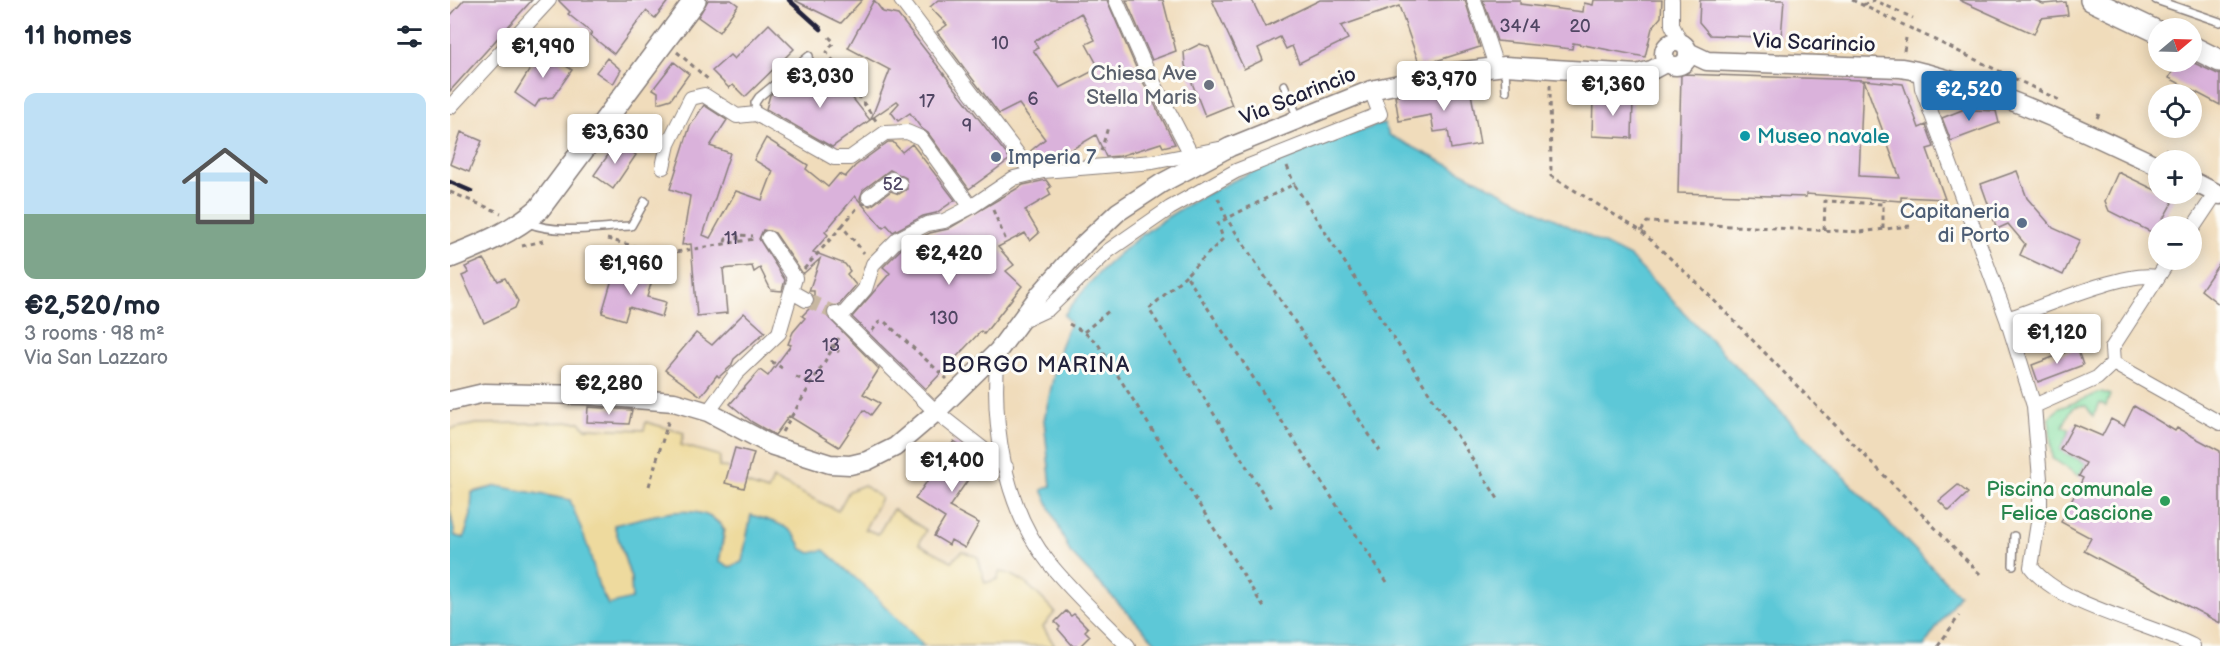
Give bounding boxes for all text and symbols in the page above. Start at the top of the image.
house number: 34/4 [1499,16,1541,37]
house number: 20 [1569,16,1591,37]
north arrow [2148,18,2202,72]
map controls [2148,18,2202,270]
icon: filters [393,20,426,53]
text: 11 homes [24,21,132,52]
pin: €1,990 [494,28,592,79]
street label: Via Scarincio [1752,28,1876,58]
house number: 10 [991,33,1009,54]
text: €1,990 [511,35,575,59]
pin: €3,030 [771,58,869,109]
place label: Chiesa Ave Stella Maris [1086,61,1197,110]
street label: Via Scarincio [1236,61,1360,131]
pin: €3,970 [1395,61,1493,112]
text: €3,030 [786,65,854,89]
pin: €1,360 [1564,66,1662,117]
text: €3,970 [1411,68,1477,92]
pin: €2,520 [1920,71,2018,122]
text: €1,360 [1581,73,1645,97]
marker: Chiesa Ave Stella Maris [1202,78,1216,92]
text: €2,520 [1935,78,2003,102]
button: locate [2148,84,2202,138]
house number: 6 [1028,89,1039,110]
house number: 17 [919,91,935,112]
pin: €3,630 [566,114,664,165]
house number: 9 [962,116,972,137]
text: €3,630 [581,121,649,145]
place label: Museo navale [1757,124,1890,149]
marker: Museo navale [1738,129,1752,143]
icon: home [171,132,279,240]
place label: Imperia 7 [1008,145,1097,170]
marker: Imperia 7 [989,150,1003,164]
button: + [2148,150,2202,204]
house number: 52 [883,174,904,195]
place label: Capitaneria di Porto [1900,199,2010,248]
marker: Capitaneria di Porto [2015,216,2029,230]
button: − [2148,216,2202,270]
house number: 11 [724,228,738,249]
pin: €2,420 [900,235,998,286]
text: €2,420 [915,242,983,266]
pin: €1,960 [582,245,680,296]
text: €1,960 [599,252,663,276]
text: €2,520/mo [24,291,160,322]
house number: 130 [930,308,958,329]
pin: €1,120 [2008,314,2106,365]
text: €1,120 [2027,321,2087,345]
text: 3 rooms · 98 m² [24,322,165,346]
house number: 13 [822,335,840,356]
text: Via San Lazzaro [24,346,168,370]
district label: BORGO MARINA [941,352,1131,379]
pin: €2,280 [560,365,658,416]
house number: 22 [803,366,825,387]
text: €2,280 [575,372,643,396]
pin: €1,400 [903,442,1001,493]
text: €1,400 [920,449,984,473]
place label: Piscina comunale Felice Cascione [1986,477,2153,526]
marker: Piscina comunale Felice Cascione [2158,494,2172,508]

